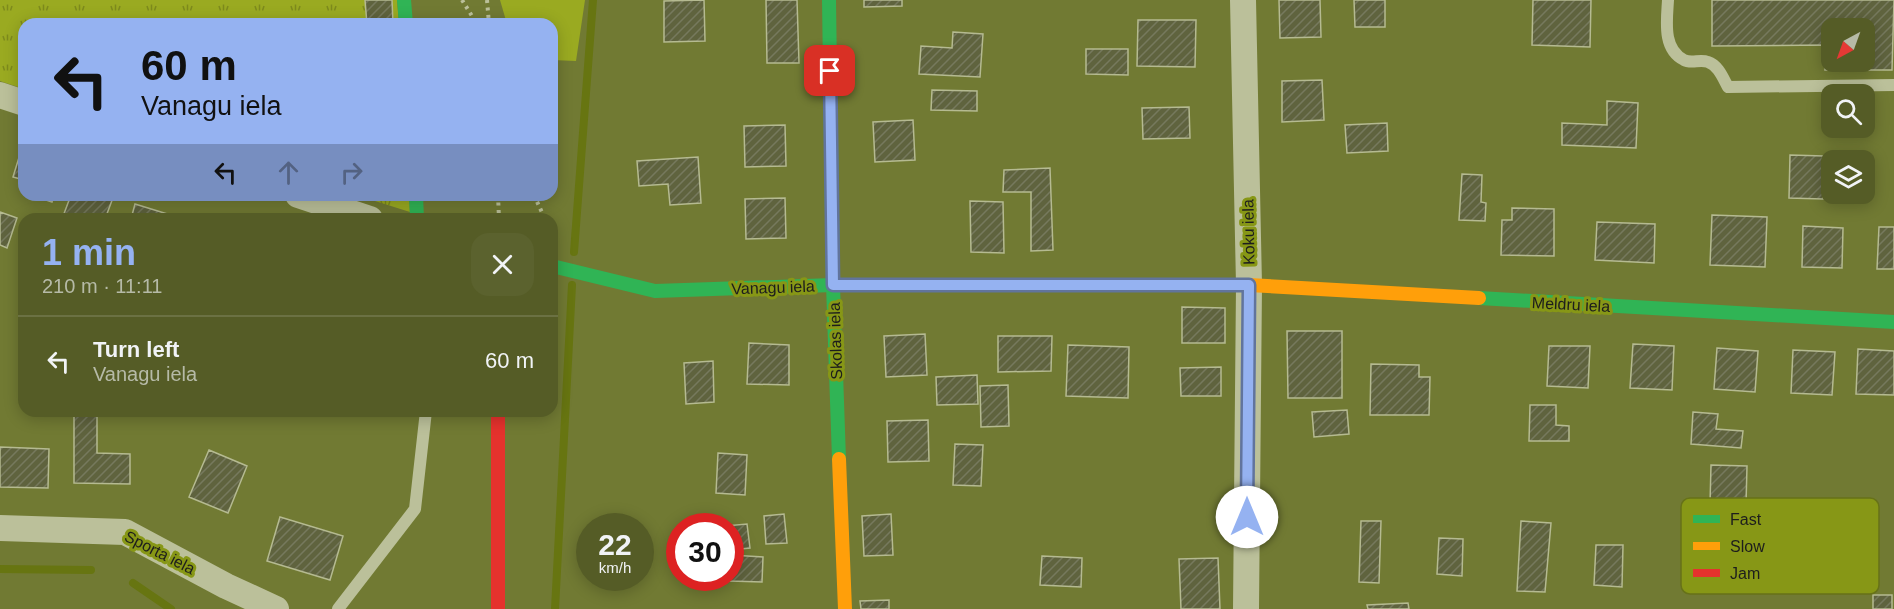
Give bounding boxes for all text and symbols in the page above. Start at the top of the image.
north arrow [1821,18,1875,72]
map controls [1821,18,1875,204]
icon: left [42,42,120,120]
text: 60 m [141,42,237,89]
pin [804,45,855,96]
icon: arrive [813,54,846,87]
button: search [1821,84,1875,138]
text: Vanagu iela [141,91,282,121]
button: layers [1821,150,1875,204]
icon: left [209,156,242,189]
icon: ahead [272,156,305,189]
icon: right [335,156,368,189]
street label: Koku iela [1239,199,1258,265]
text: 1 min [42,232,136,273]
button: close [471,233,534,296]
text: 210 m · 11:11 [42,275,162,297]
street label: Vanagu iela [731,278,815,297]
street label: Meldru iela [1531,294,1611,315]
street label: Skolas iela [826,302,845,380]
text: Turn left [93,337,179,362]
icon: left [42,345,75,378]
text: 60 m [485,348,534,373]
text: Vanagu iela [93,363,197,385]
position arrow [1215,485,1279,549]
legend [1681,498,1879,594]
text: Fast [1730,511,1762,528]
speed limit sign: 30 [666,513,744,591]
street label: Sporta iela [122,528,198,577]
text: 22 [598,528,632,561]
text: Slow [1730,538,1765,555]
text: km/h [599,559,631,576]
text: Jam [1730,565,1760,582]

